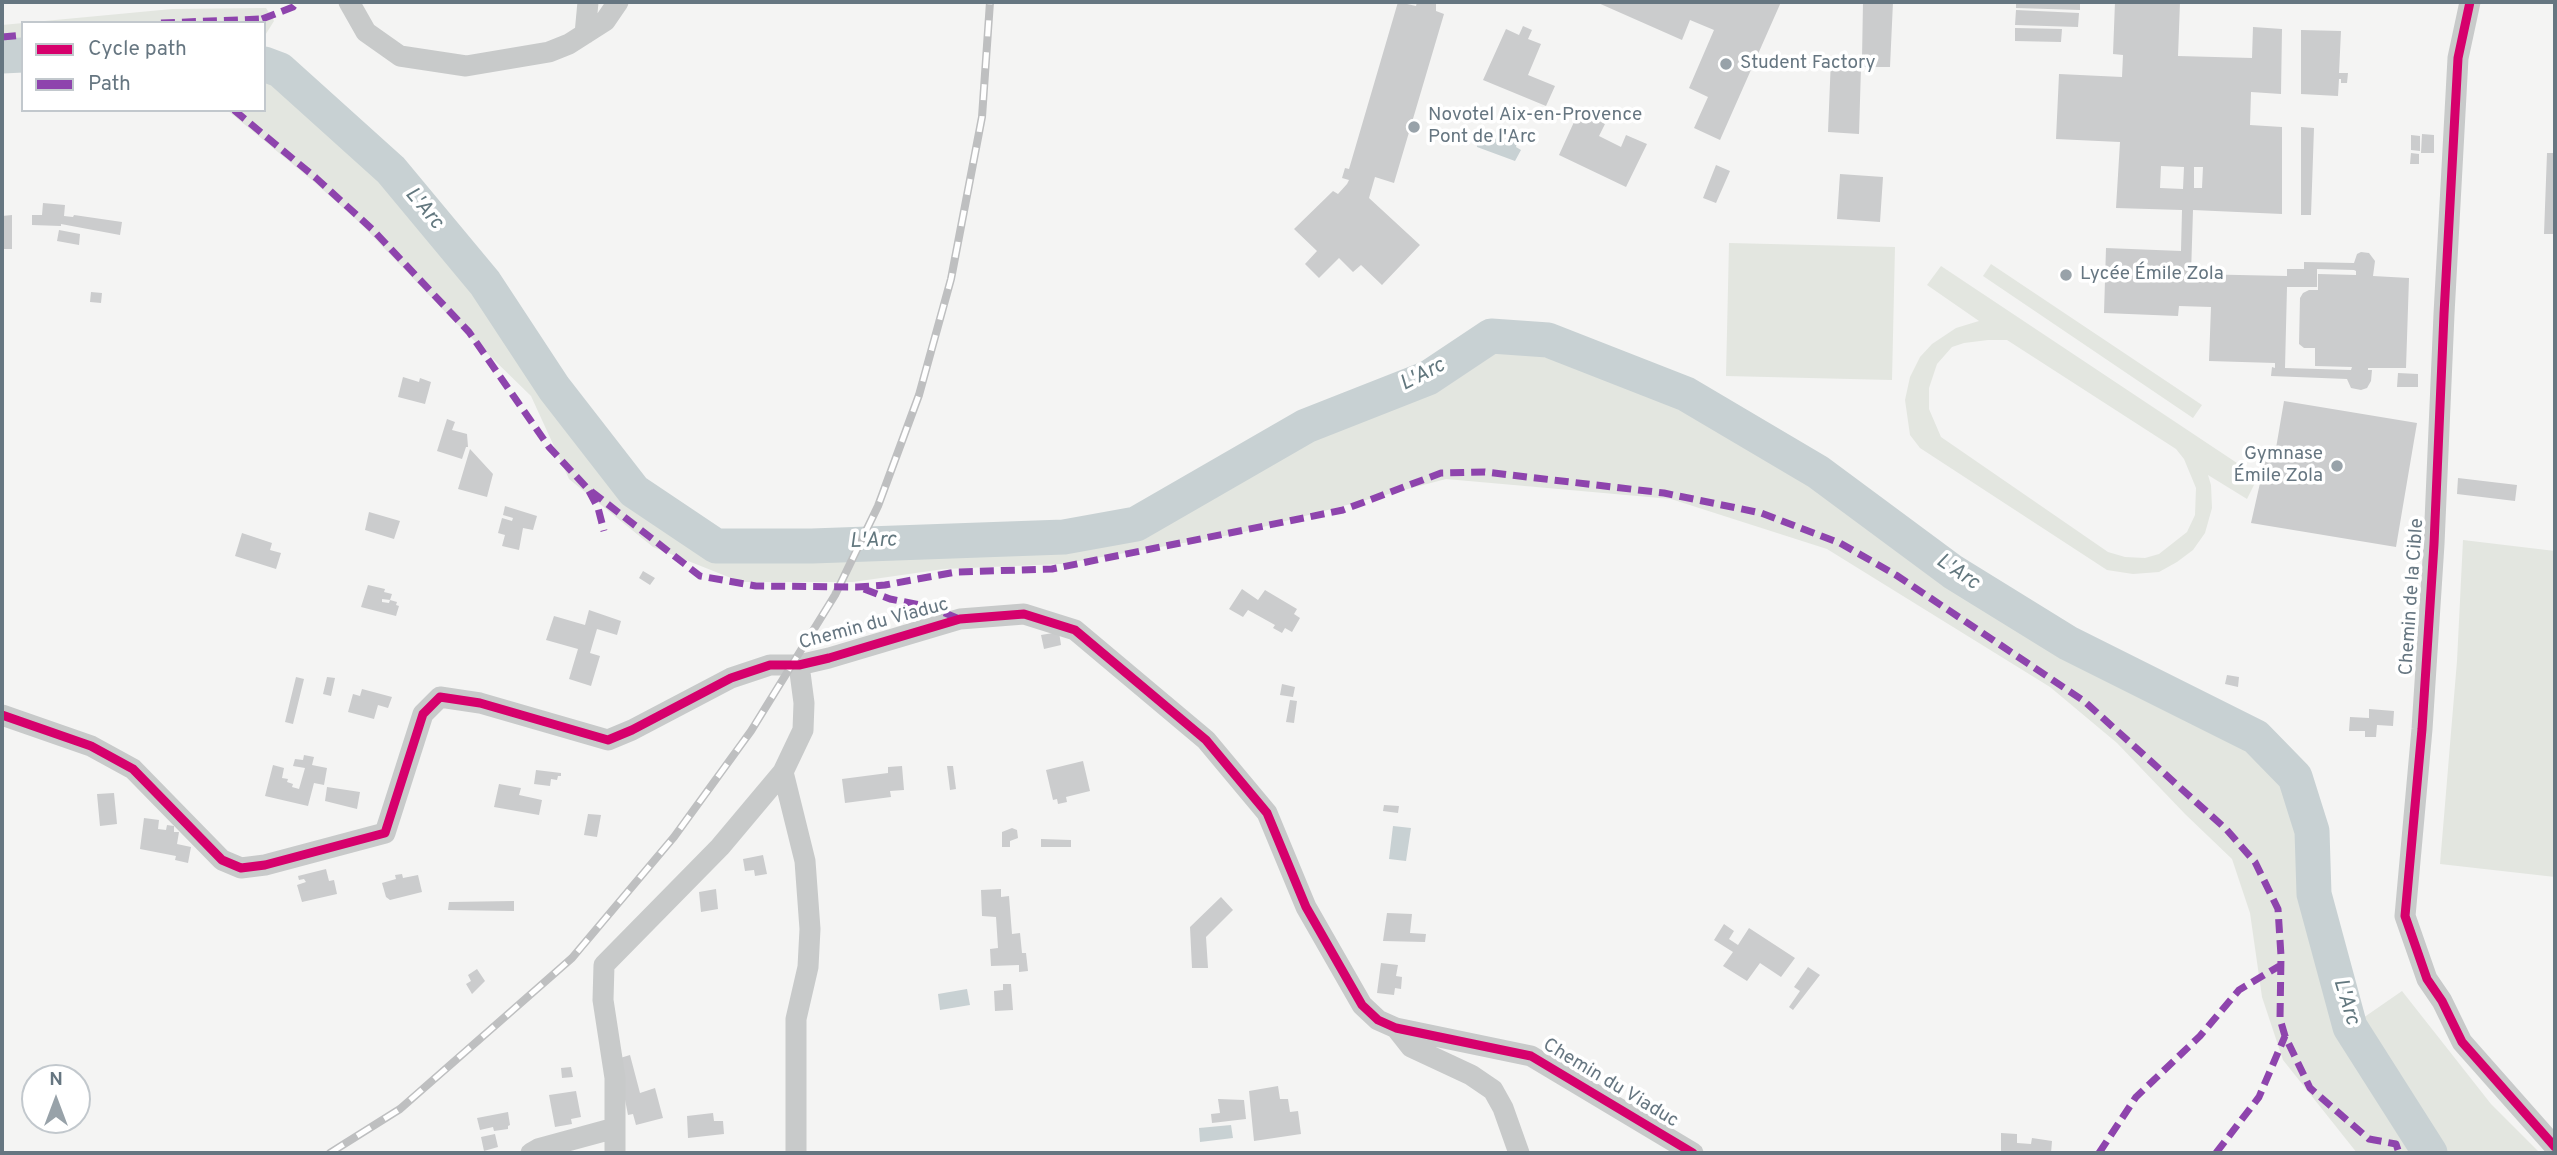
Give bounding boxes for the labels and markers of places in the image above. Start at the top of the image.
place label: Student Factory [1740,53,1876,75]
marker: Student Factory [1718,56,1734,72]
place label: Novotel Aix-en-Provence Pont de l'Arc [1428,105,1642,149]
marker: Novotel Aix-en-Provence Pont de l'Arc [1406,119,1422,135]
place label: Lycée Émile Zola [2080,264,2224,286]
marker: Lycée Émile Zola [2058,267,2074,283]
place label: Gymnase Émile Zola [2234,444,2323,488]
marker: Gymnase Émile Zola [2329,458,2345,474]

